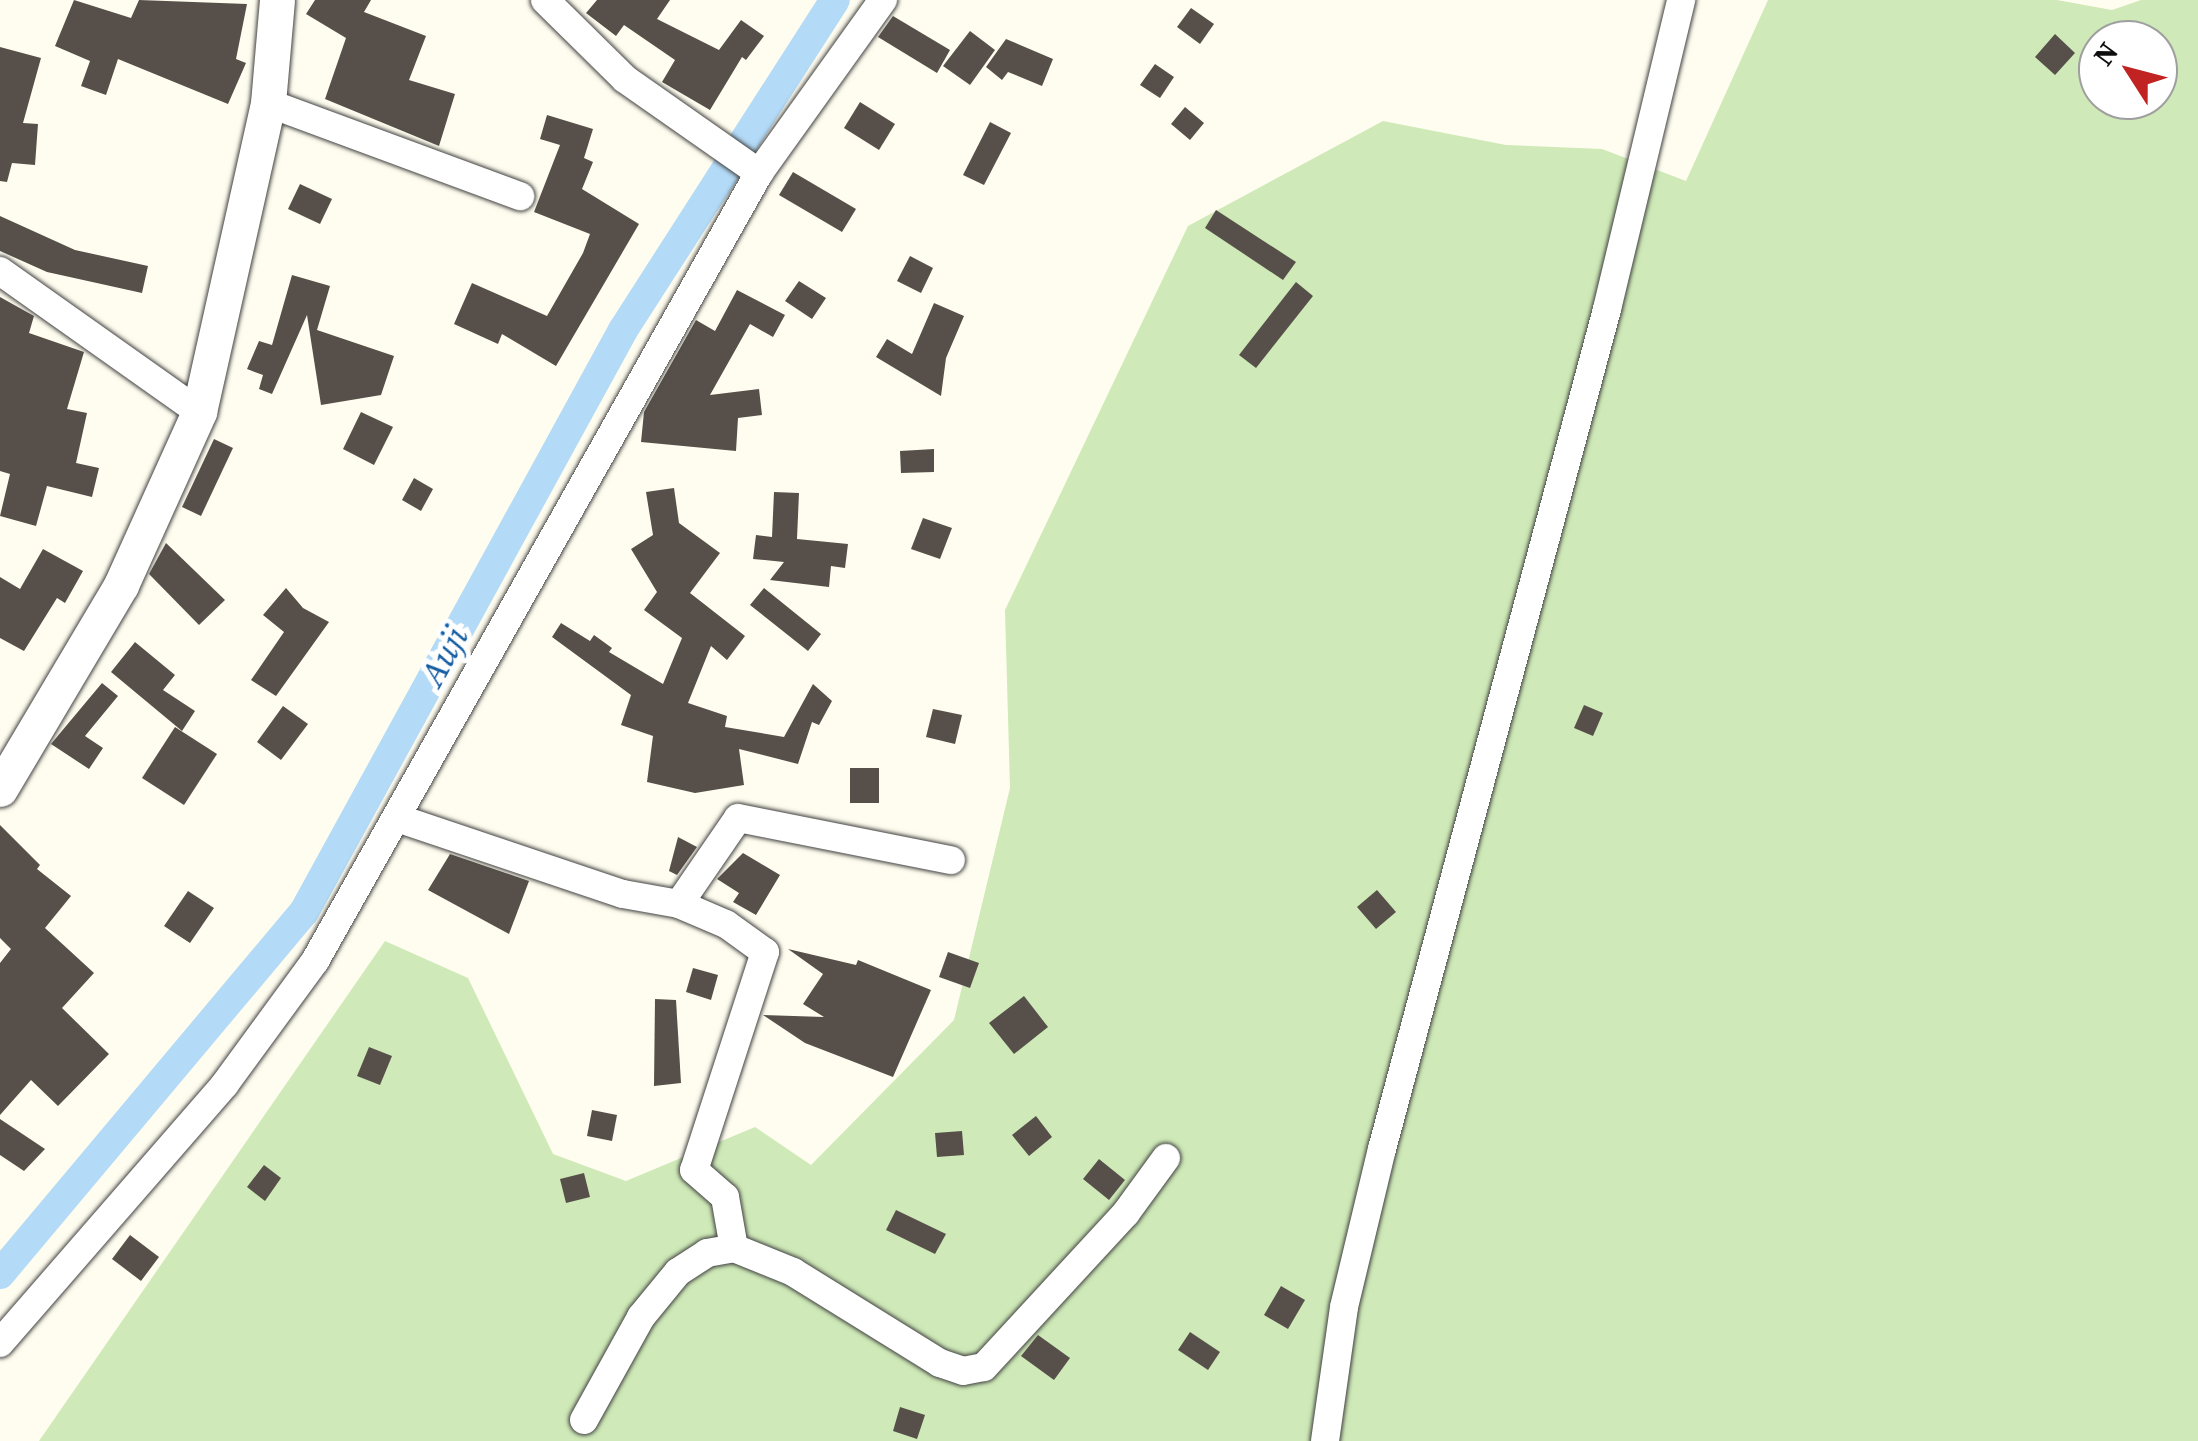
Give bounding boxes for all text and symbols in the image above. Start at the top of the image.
north arrow [2078,20,2178,120]
text: N [2084,34,2127,73]
water label: Auji [411,619,477,693]

